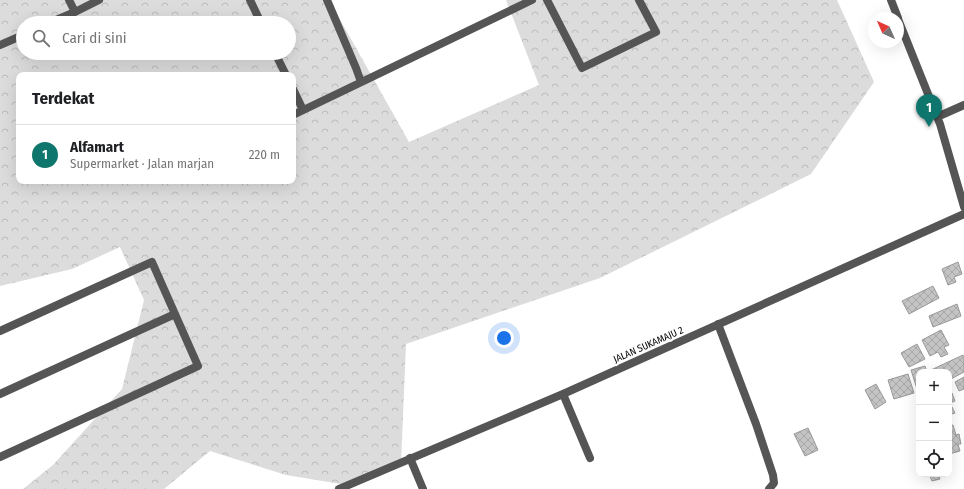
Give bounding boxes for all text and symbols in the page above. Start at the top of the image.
north arrow [868,12,904,48]
search box [16,16,296,60]
icon: search [30,27,52,49]
text: Cari di sini [62,29,127,47]
text: Terdekat [32,88,94,109]
pin: 1 [916,94,942,127]
text: Alfamart [70,138,124,156]
text: 1 [42,147,48,162]
text: 220 m [249,147,280,162]
text: Supermarket · Jalan marjan [70,156,214,171]
street label: JALAN SUKAMAJU 2 [612,324,686,366]
your location [494,328,514,348]
map controls [916,369,952,477]
button: + [916,369,952,405]
button: − [916,405,952,441]
button: locate [916,441,952,477]

